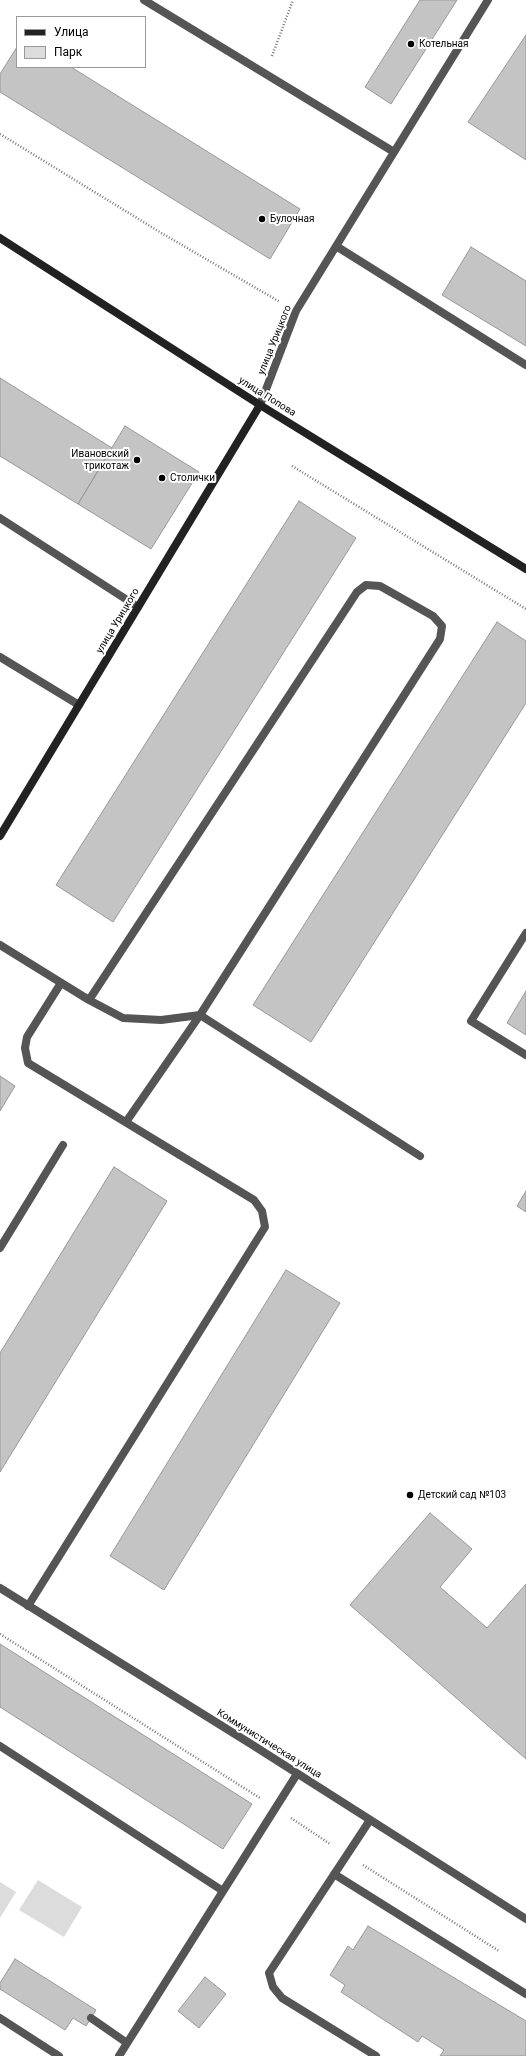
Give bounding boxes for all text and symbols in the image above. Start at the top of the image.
legend [16,16,146,68]
text: Улица [54,25,89,39]
place label: Котельная [419,38,469,50]
marker: Котельная [406,39,416,49]
text: Парк [54,45,82,59]
place label: Булочная [270,213,314,225]
marker: Булочная [257,214,267,224]
street label: улица Урицкого [256,304,294,376]
street label: улица Попова [236,375,298,419]
place label: Ивановский трикотаж [71,448,129,472]
marker: Ивановский трикотаж [132,455,142,465]
place label: Столички [170,472,215,484]
marker: Столички [157,473,167,483]
street label: улица Урицкого [94,586,142,656]
place label: Детский сад №103 [418,1489,506,1501]
marker: Детский сад №103 [405,1490,415,1500]
street label: Коммунистическая улица [214,1707,324,1781]

